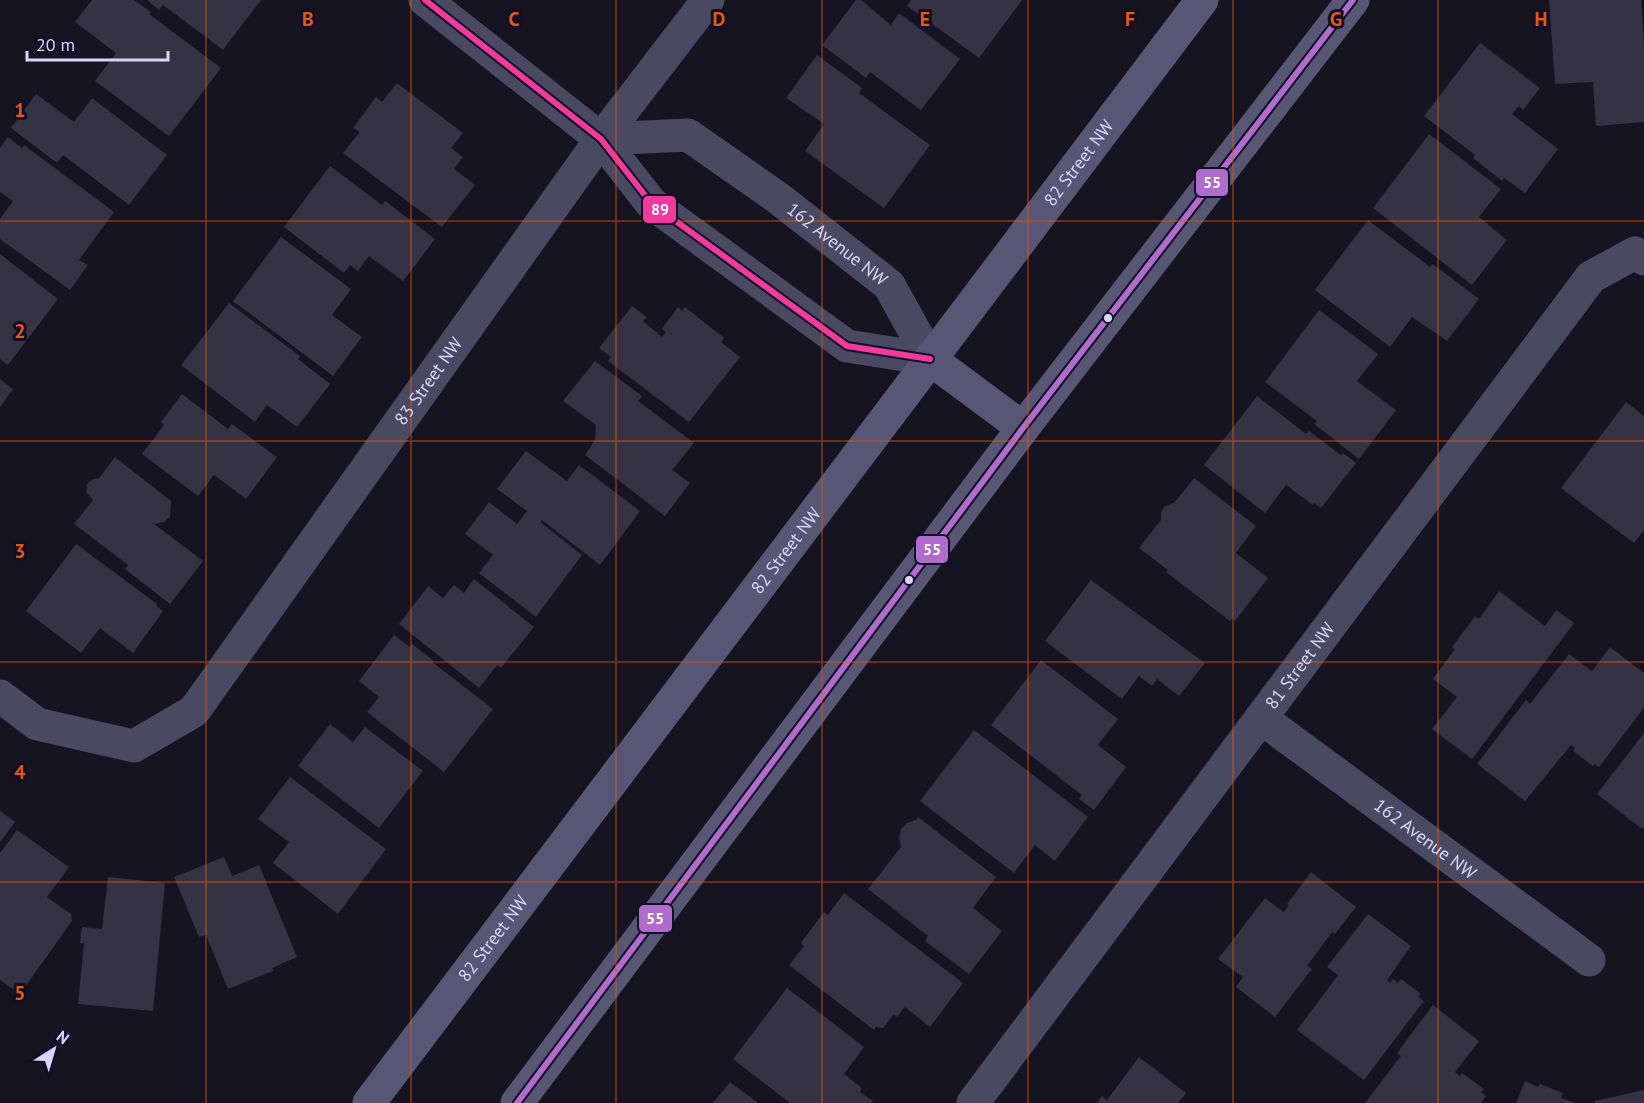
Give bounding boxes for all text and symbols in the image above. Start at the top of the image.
text: B [302,6,314,32]
text: C [508,6,520,32]
text: D [713,6,726,32]
text: E [920,6,930,32]
text: F [1125,6,1135,32]
text: G [1330,6,1342,32]
text: H [1534,6,1548,32]
scale bar [27,24,168,62]
text: 20 m [36,33,75,56]
text: 1 [14,97,26,123]
street label: 82 Street NW [1039,115,1119,210]
line badge: 55 [1195,168,1229,197]
text: 55 [1203,172,1221,192]
line badge: 89 [642,195,677,224]
street label: 162 Avenue NW [782,197,892,291]
text: 89 [651,199,669,219]
unlabelled marker [1102,312,1114,324]
text: 2 [14,318,26,344]
street label: 83 Street NW [389,333,467,429]
street label: 82 Street NW [746,503,826,598]
line badge: 55 [915,535,949,564]
text: 3 [14,538,26,564]
text: 55 [923,539,941,559]
unlabelled marker [903,574,915,586]
street label: 81 Street NW [1260,618,1340,713]
text: 4 [14,759,26,785]
street label: 162 Avenue NW [1370,793,1481,884]
street label: 82 Street NW [453,890,533,986]
line badge: 55 [638,904,673,933]
text: 55 [646,908,664,928]
text: 5 [14,980,26,1006]
north arrow [24,1019,84,1079]
text: N [53,1026,73,1048]

